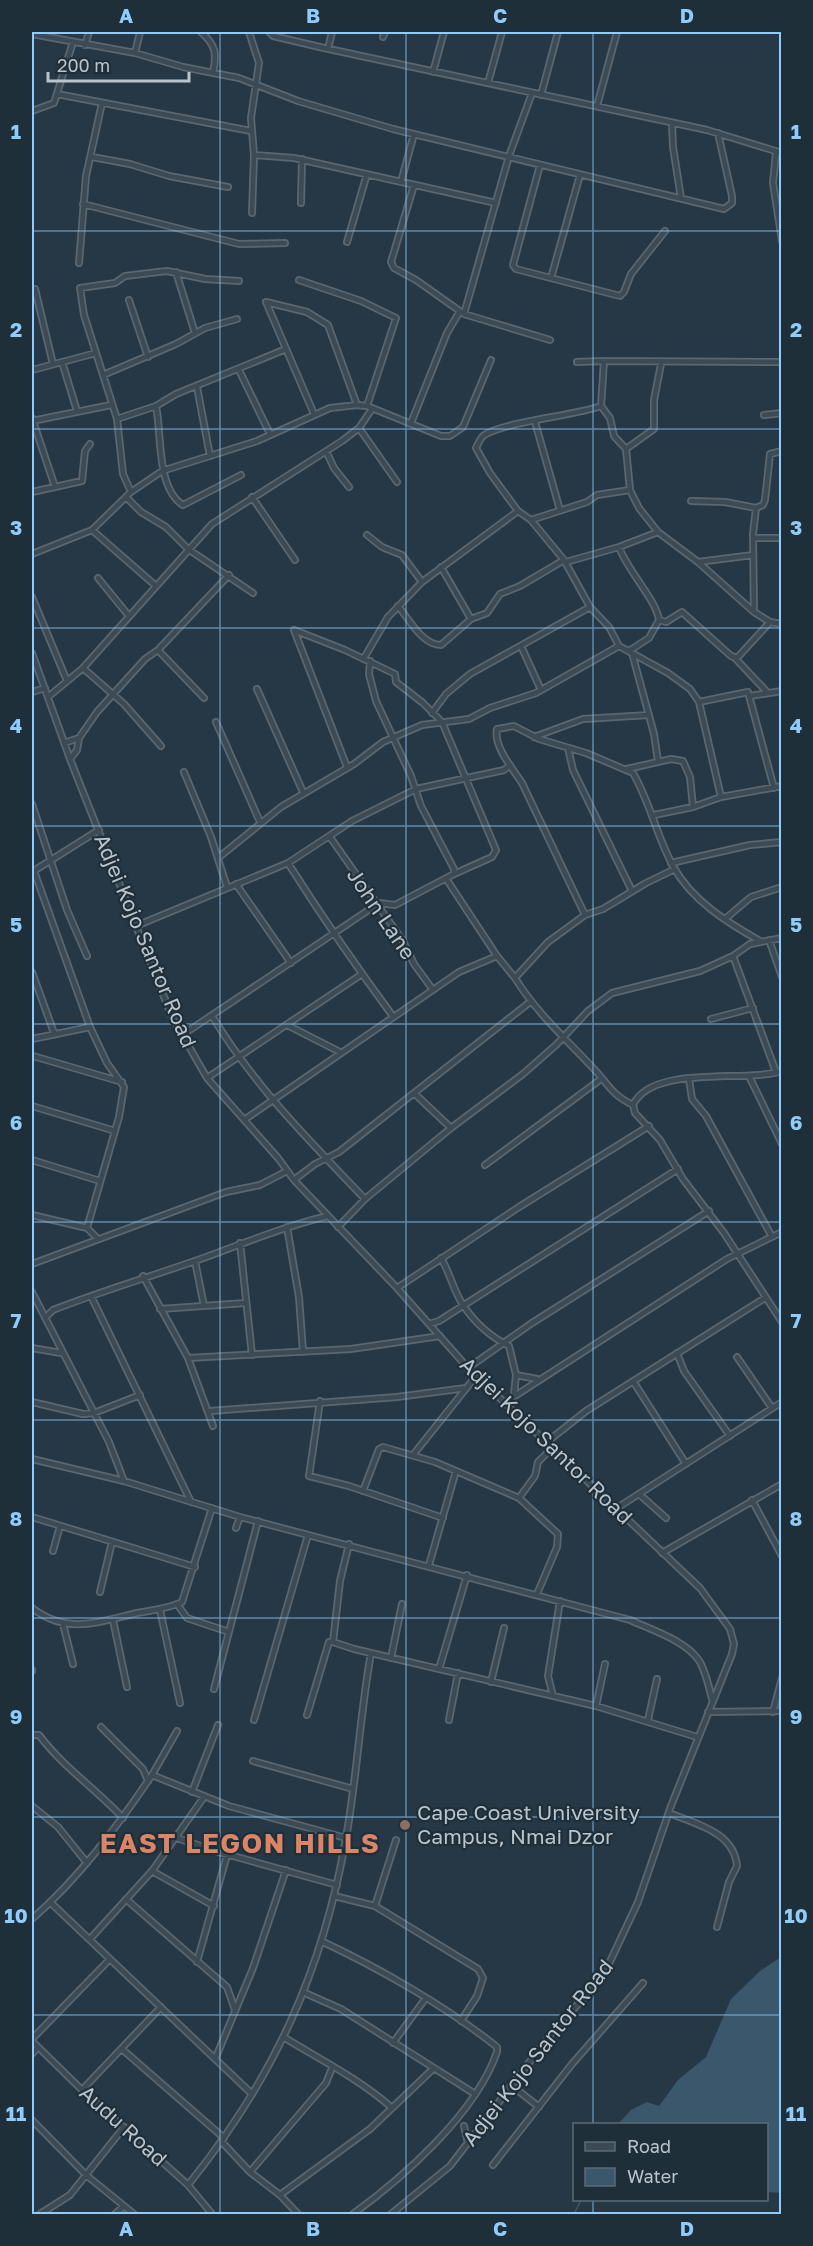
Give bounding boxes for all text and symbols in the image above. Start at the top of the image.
text: A [119,3,133,27]
text: B [306,3,320,27]
text: C [493,3,507,27]
text: D [680,3,694,27]
scale bar [48,45,189,83]
text: 200 m [57,54,110,76]
text: 1 [11,119,21,143]
text: 1 [791,119,801,143]
text: 2 [10,317,22,341]
text: 2 [790,317,802,341]
text: 3 [10,515,22,539]
text: 3 [790,515,802,539]
text: 4 [10,713,22,737]
text: 4 [790,713,802,737]
street label: Adjei Kojo Santor Road [89,830,203,1051]
street label: John Lane [342,863,422,964]
text: 5 [10,912,22,936]
text: 5 [790,912,802,936]
text: 6 [10,1110,22,1134]
text: 6 [790,1110,802,1134]
text: 7 [11,1308,22,1332]
text: 7 [791,1308,802,1332]
street label: Adjei Kojo Santor Road [455,1351,638,1529]
text: 8 [10,1506,22,1530]
text: 8 [790,1506,802,1530]
text: 9 [10,1704,22,1728]
text: 9 [790,1704,802,1728]
place label: Cape Coast University Campus, Nmai Dzor [417,1799,640,1849]
marker: Cape Coast University Campus, Nmai Dzor [398,1818,412,1832]
district label: EAST LEGON HILLS [100,1827,380,1859]
text: 10 [4,1903,28,1927]
text: 10 [784,1903,808,1927]
street label: Adjei Kojo Santor Road [456,1954,618,2151]
street label: Audu Road [75,2079,173,2171]
text: 11 [6,2101,26,2125]
text: 11 [786,2101,806,2125]
legend [573,2123,768,2201]
text: Road [627,2135,671,2157]
text: Water [627,2165,678,2187]
text: A [119,2216,133,2240]
text: B [306,2216,320,2240]
text: C [493,2216,507,2240]
text: D [680,2216,694,2240]

